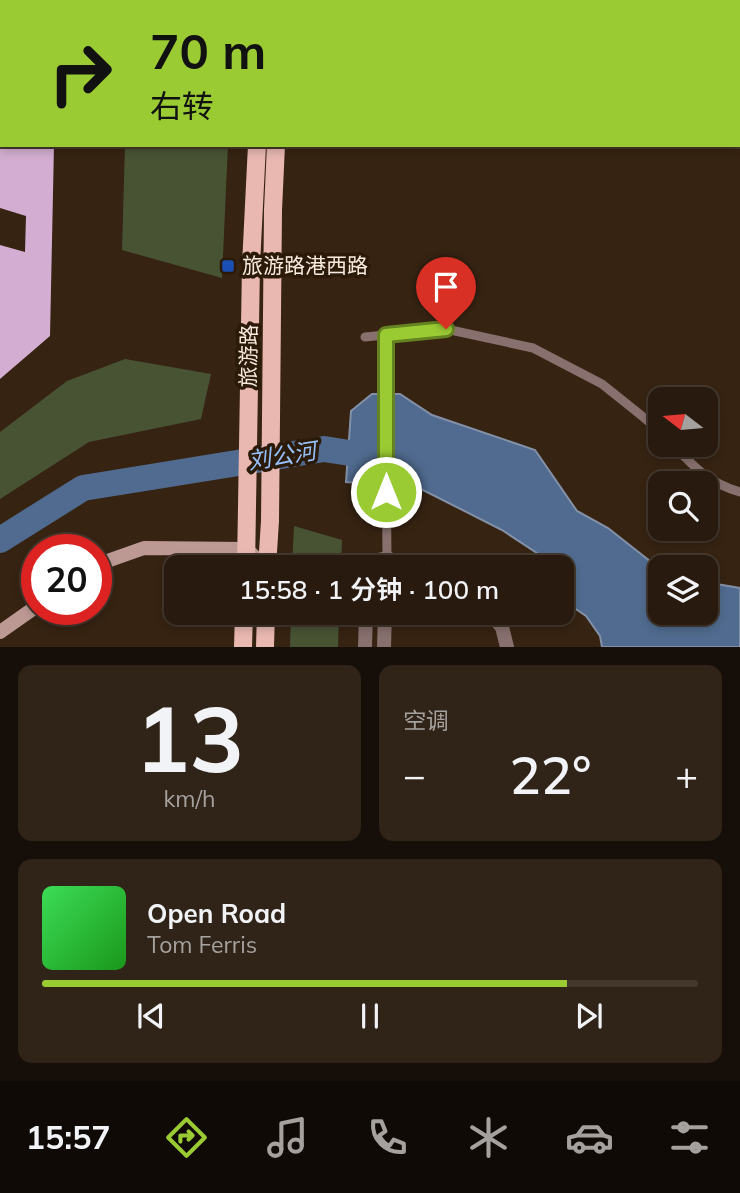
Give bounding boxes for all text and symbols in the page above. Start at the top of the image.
text: 70 m [150,20,266,81]
icon: right [35,28,126,119]
text: 右转 [150,86,214,126]
place label: 旅游路港西路 [242,252,368,278]
pin [416,257,476,329]
marker: 旅游路港西路 [220,258,236,274]
icon: arrive [427,268,465,306]
street label: 旅游路 [234,324,262,388]
north arrow [648,387,718,457]
map controls [648,387,718,625]
water label: 刘公河 [246,435,322,475]
position arrow [349,455,423,529]
button: search [648,471,718,541]
speed limit sign: 20 [21,534,112,625]
button: layers [648,555,718,625]
text: 15:58 · 1 分钟 · 100 m [239,573,499,606]
text: 13 [135,681,244,795]
text: 空调 [403,706,449,735]
text: 22° [510,742,591,807]
text: − [403,751,426,799]
text: + [675,751,698,799]
text: km/h [163,784,216,813]
text: Open Road [147,897,286,930]
text: Tom Ferris [147,930,257,959]
icon: previous [132,997,170,1035]
icon: pause [351,997,389,1035]
icon: next [570,997,608,1035]
icon: directions [162,1113,211,1162]
icon: music [263,1113,312,1162]
icon: phone [363,1113,412,1162]
icon: climate [464,1113,513,1162]
icon: car [565,1113,614,1162]
icon: filters [665,1113,714,1162]
text: 15:57 [26,1117,111,1157]

